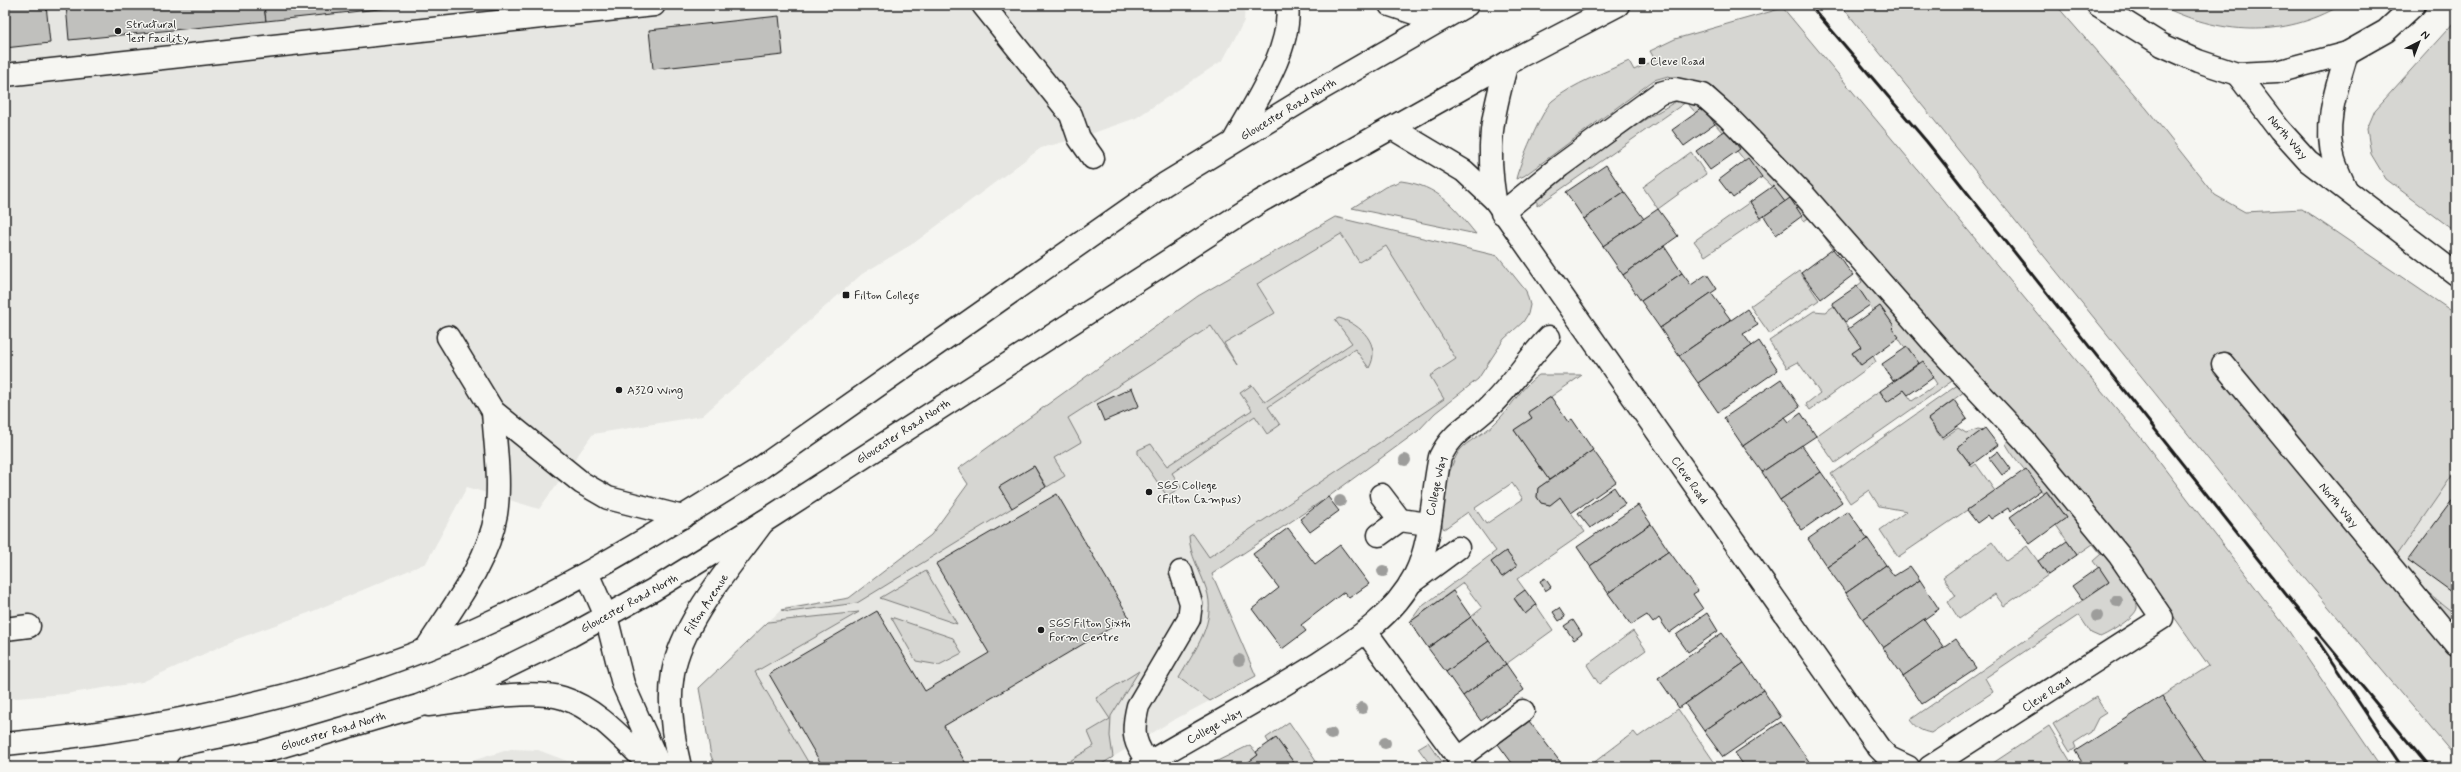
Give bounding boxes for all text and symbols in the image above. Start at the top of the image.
place label: Structural Test Facility [126,17,189,47]
north arrow [2399,22,2439,62]
marker: Structural Test Facility [113,26,123,36]
text: N [2418,28,2432,43]
place label: Cleve Road [1650,54,1705,70]
marker: Cleve Road [1637,56,1647,66]
street label: Gloucester Road North [1238,75,1339,145]
street label: North Way [2263,112,2311,163]
place label: Filton College [854,288,919,305]
marker: Filton College [841,290,851,300]
place label: A320 Wing [627,383,683,399]
marker: A320 Wing [614,385,624,395]
street label: Gloucester Road North [853,395,954,468]
street label: Cleve Road [1667,454,1711,508]
street label: College Way [1423,455,1451,517]
place label: SGS College (Filton Campus) [1157,478,1242,508]
street label: North Way [2315,480,2362,532]
marker: SGS College (Filton Campus) [1144,487,1154,497]
street label: Gloucester Road North [578,570,681,637]
street label: Filton Avenue [681,570,733,638]
place label: SGS Filton Sixth Form Centre [1049,616,1131,646]
marker: SGS Filton Sixth Form Centre [1036,625,1046,635]
street label: Cleve Road [2019,673,2074,716]
street label: College Way [1184,705,1245,749]
street label: Gloucester Road North [279,708,388,756]

